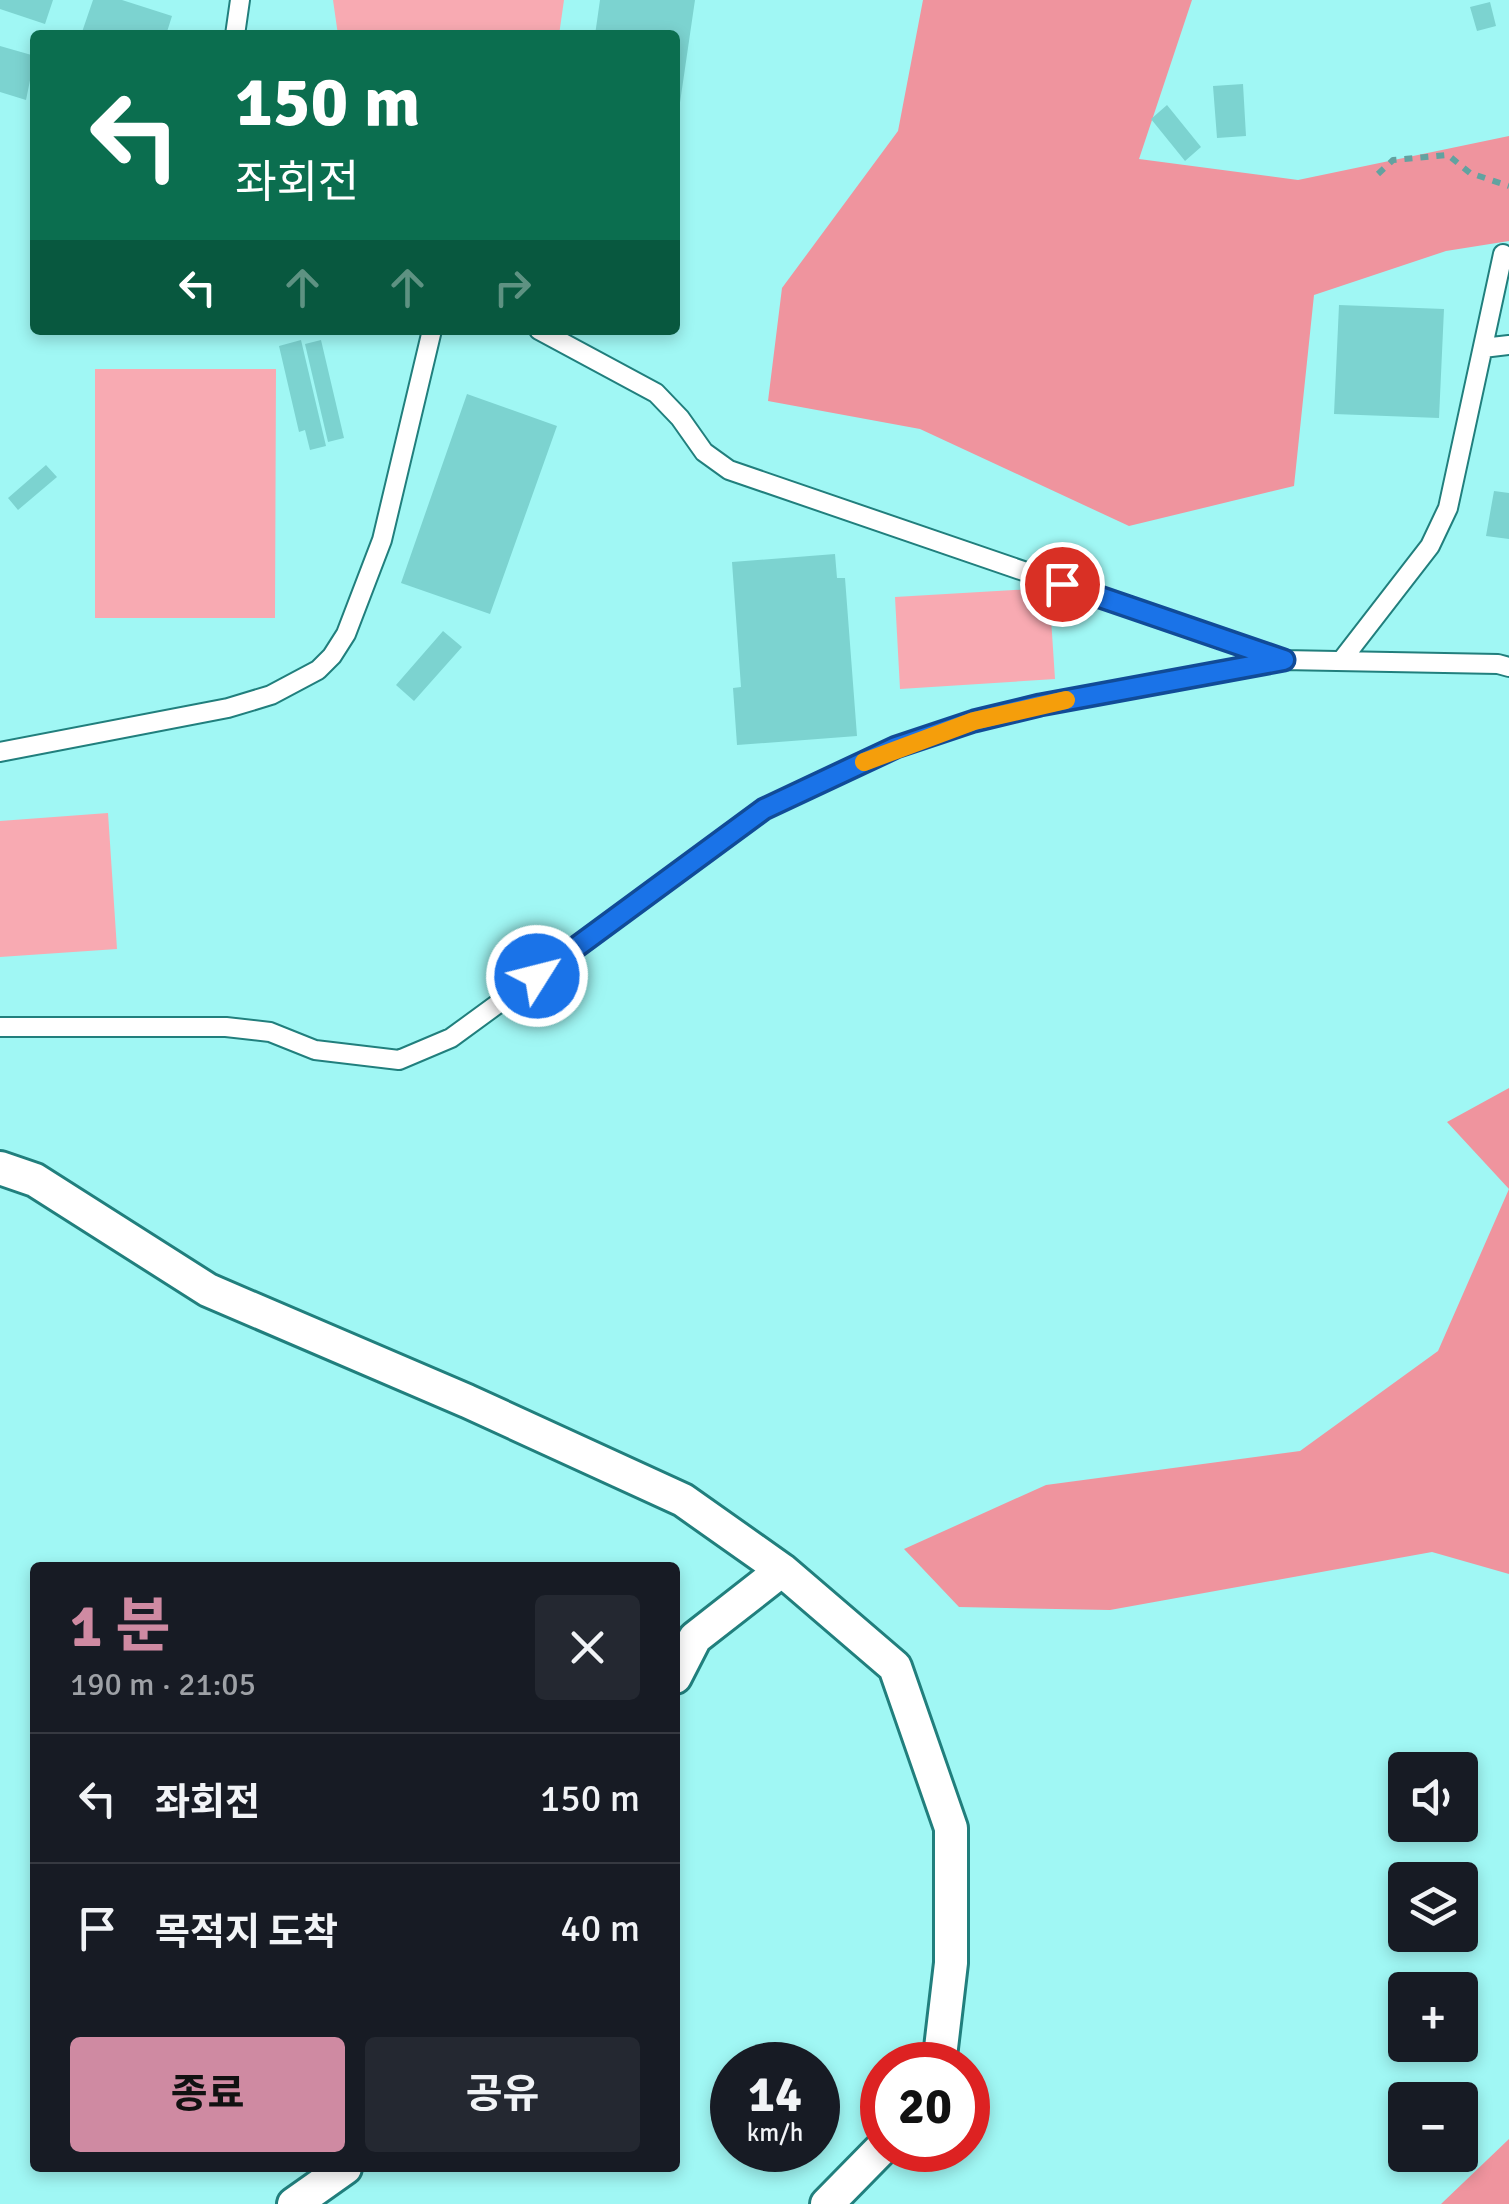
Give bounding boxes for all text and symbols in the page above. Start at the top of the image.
text: 150 m [235,59,420,145]
icon: left [70,70,200,200]
text: 좌회전 [235,155,359,210]
icon: left [170,260,225,315]
icon: ahead [275,260,330,315]
icon: ahead [380,260,435,315]
icon: right [485,260,540,315]
pin [1020,542,1105,627]
icon: arrive [1035,557,1090,612]
position arrow [485,924,589,1028]
text: 1 분 [70,1590,171,1664]
button: close [535,1595,640,1700]
text: 190 m · 21:05 [70,1665,256,1704]
map controls [1388,1752,1478,2172]
button: sound [1388,1752,1478,1842]
icon: left [70,1771,125,1826]
text: 150 m [540,1775,640,1822]
text: 좌회전 [155,1779,260,1826]
button: layers [1388,1862,1478,1952]
icon: arrive [70,1901,125,1956]
text: 40 m [560,1905,640,1952]
text: 목적지 도착 [155,1909,338,1956]
button: + [1388,1972,1478,2062]
button: 종료 [70,2037,345,2152]
button: 공유 [365,2037,640,2152]
speed limit sign: 20 [860,2042,990,2172]
text: 14 [748,2064,802,2126]
button: − [1388,2082,1478,2172]
text: km/h [747,2117,803,2148]

